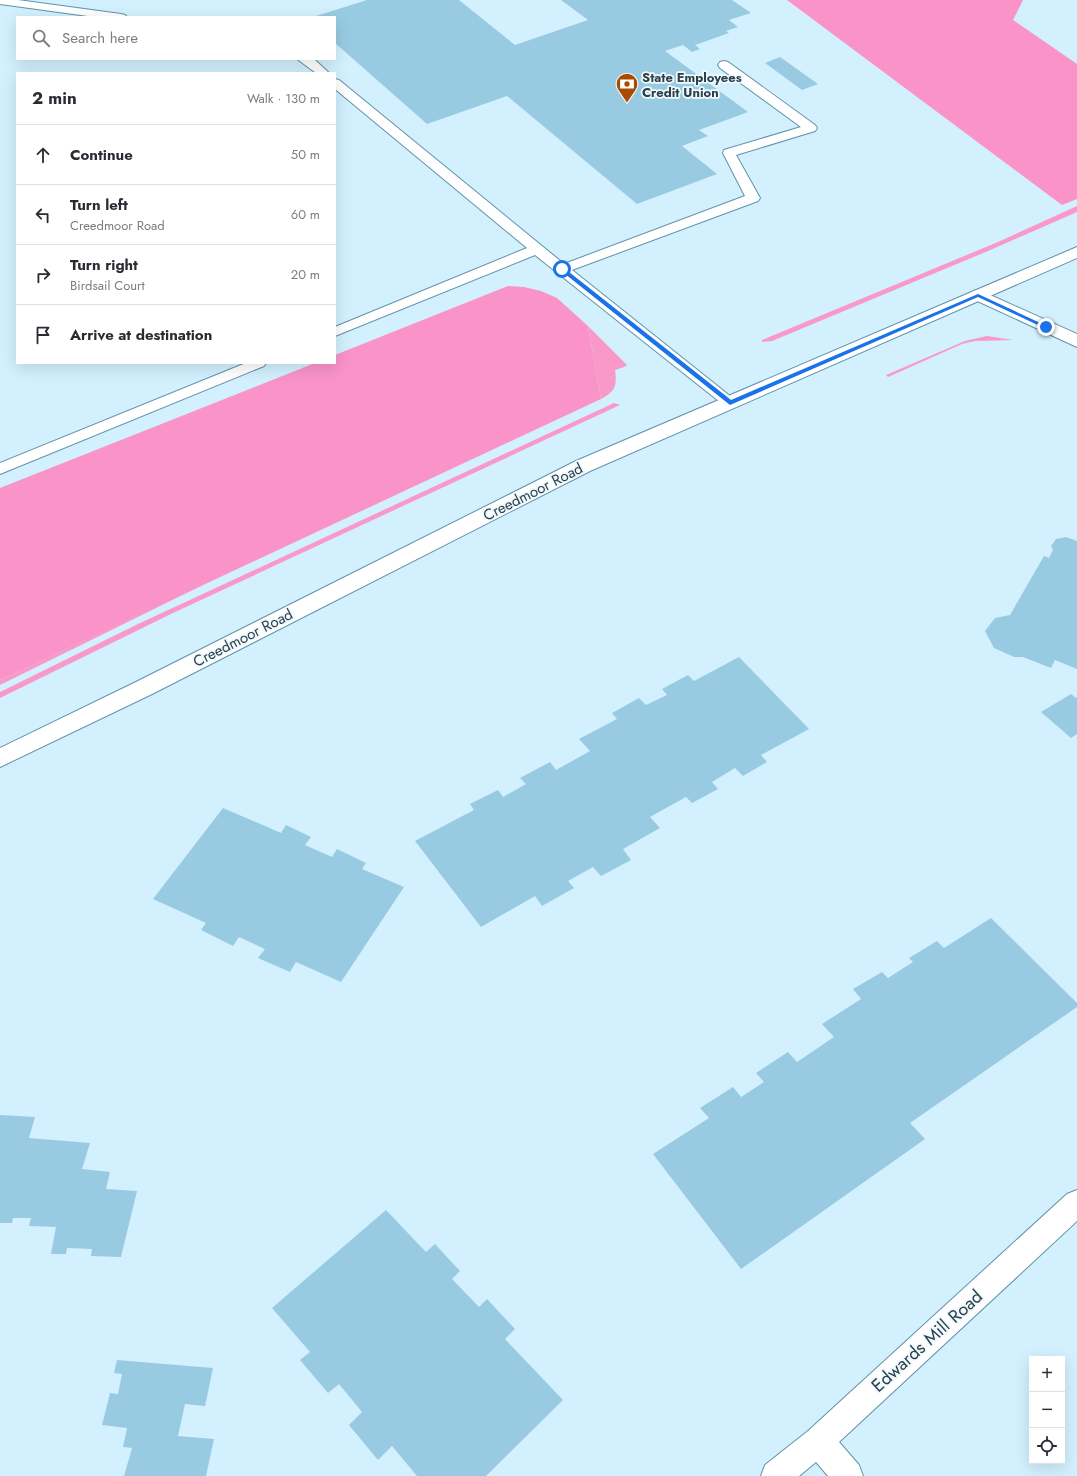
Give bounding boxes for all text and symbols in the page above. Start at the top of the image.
search box [16,16,336,60]
icon: search [30,27,52,49]
text: Search here [62,27,138,49]
place label: State Employees Credit Union [642,68,742,102]
bank icon: State Employees Credit Union [614,71,640,104]
text: 2 min [32,86,77,110]
text: Walk · 130 m [247,89,320,108]
icon: ahead [32,144,54,166]
text: Continue [70,144,133,166]
text: 50 m [291,145,320,164]
text: Turn left [70,194,128,216]
icon: left [32,204,54,226]
text: 60 m [291,205,320,224]
text: Creedmoor Road [70,216,165,235]
text: Turn right [70,254,138,276]
route start [553,260,571,278]
icon: right [32,264,54,286]
text: 20 m [291,265,320,284]
text: Birdsail Court [70,276,145,295]
route end [1037,318,1055,336]
icon: arrive [32,324,54,346]
text: Arrive at destination [70,324,212,346]
street label: Creedmoor Road [479,457,587,527]
street label: Creedmoor Road [189,603,297,673]
street label: Edwards Mill Road [866,1284,988,1398]
map controls [1029,1356,1065,1464]
button: + [1029,1356,1065,1392]
button: − [1029,1392,1065,1428]
button: locate [1029,1428,1065,1464]

